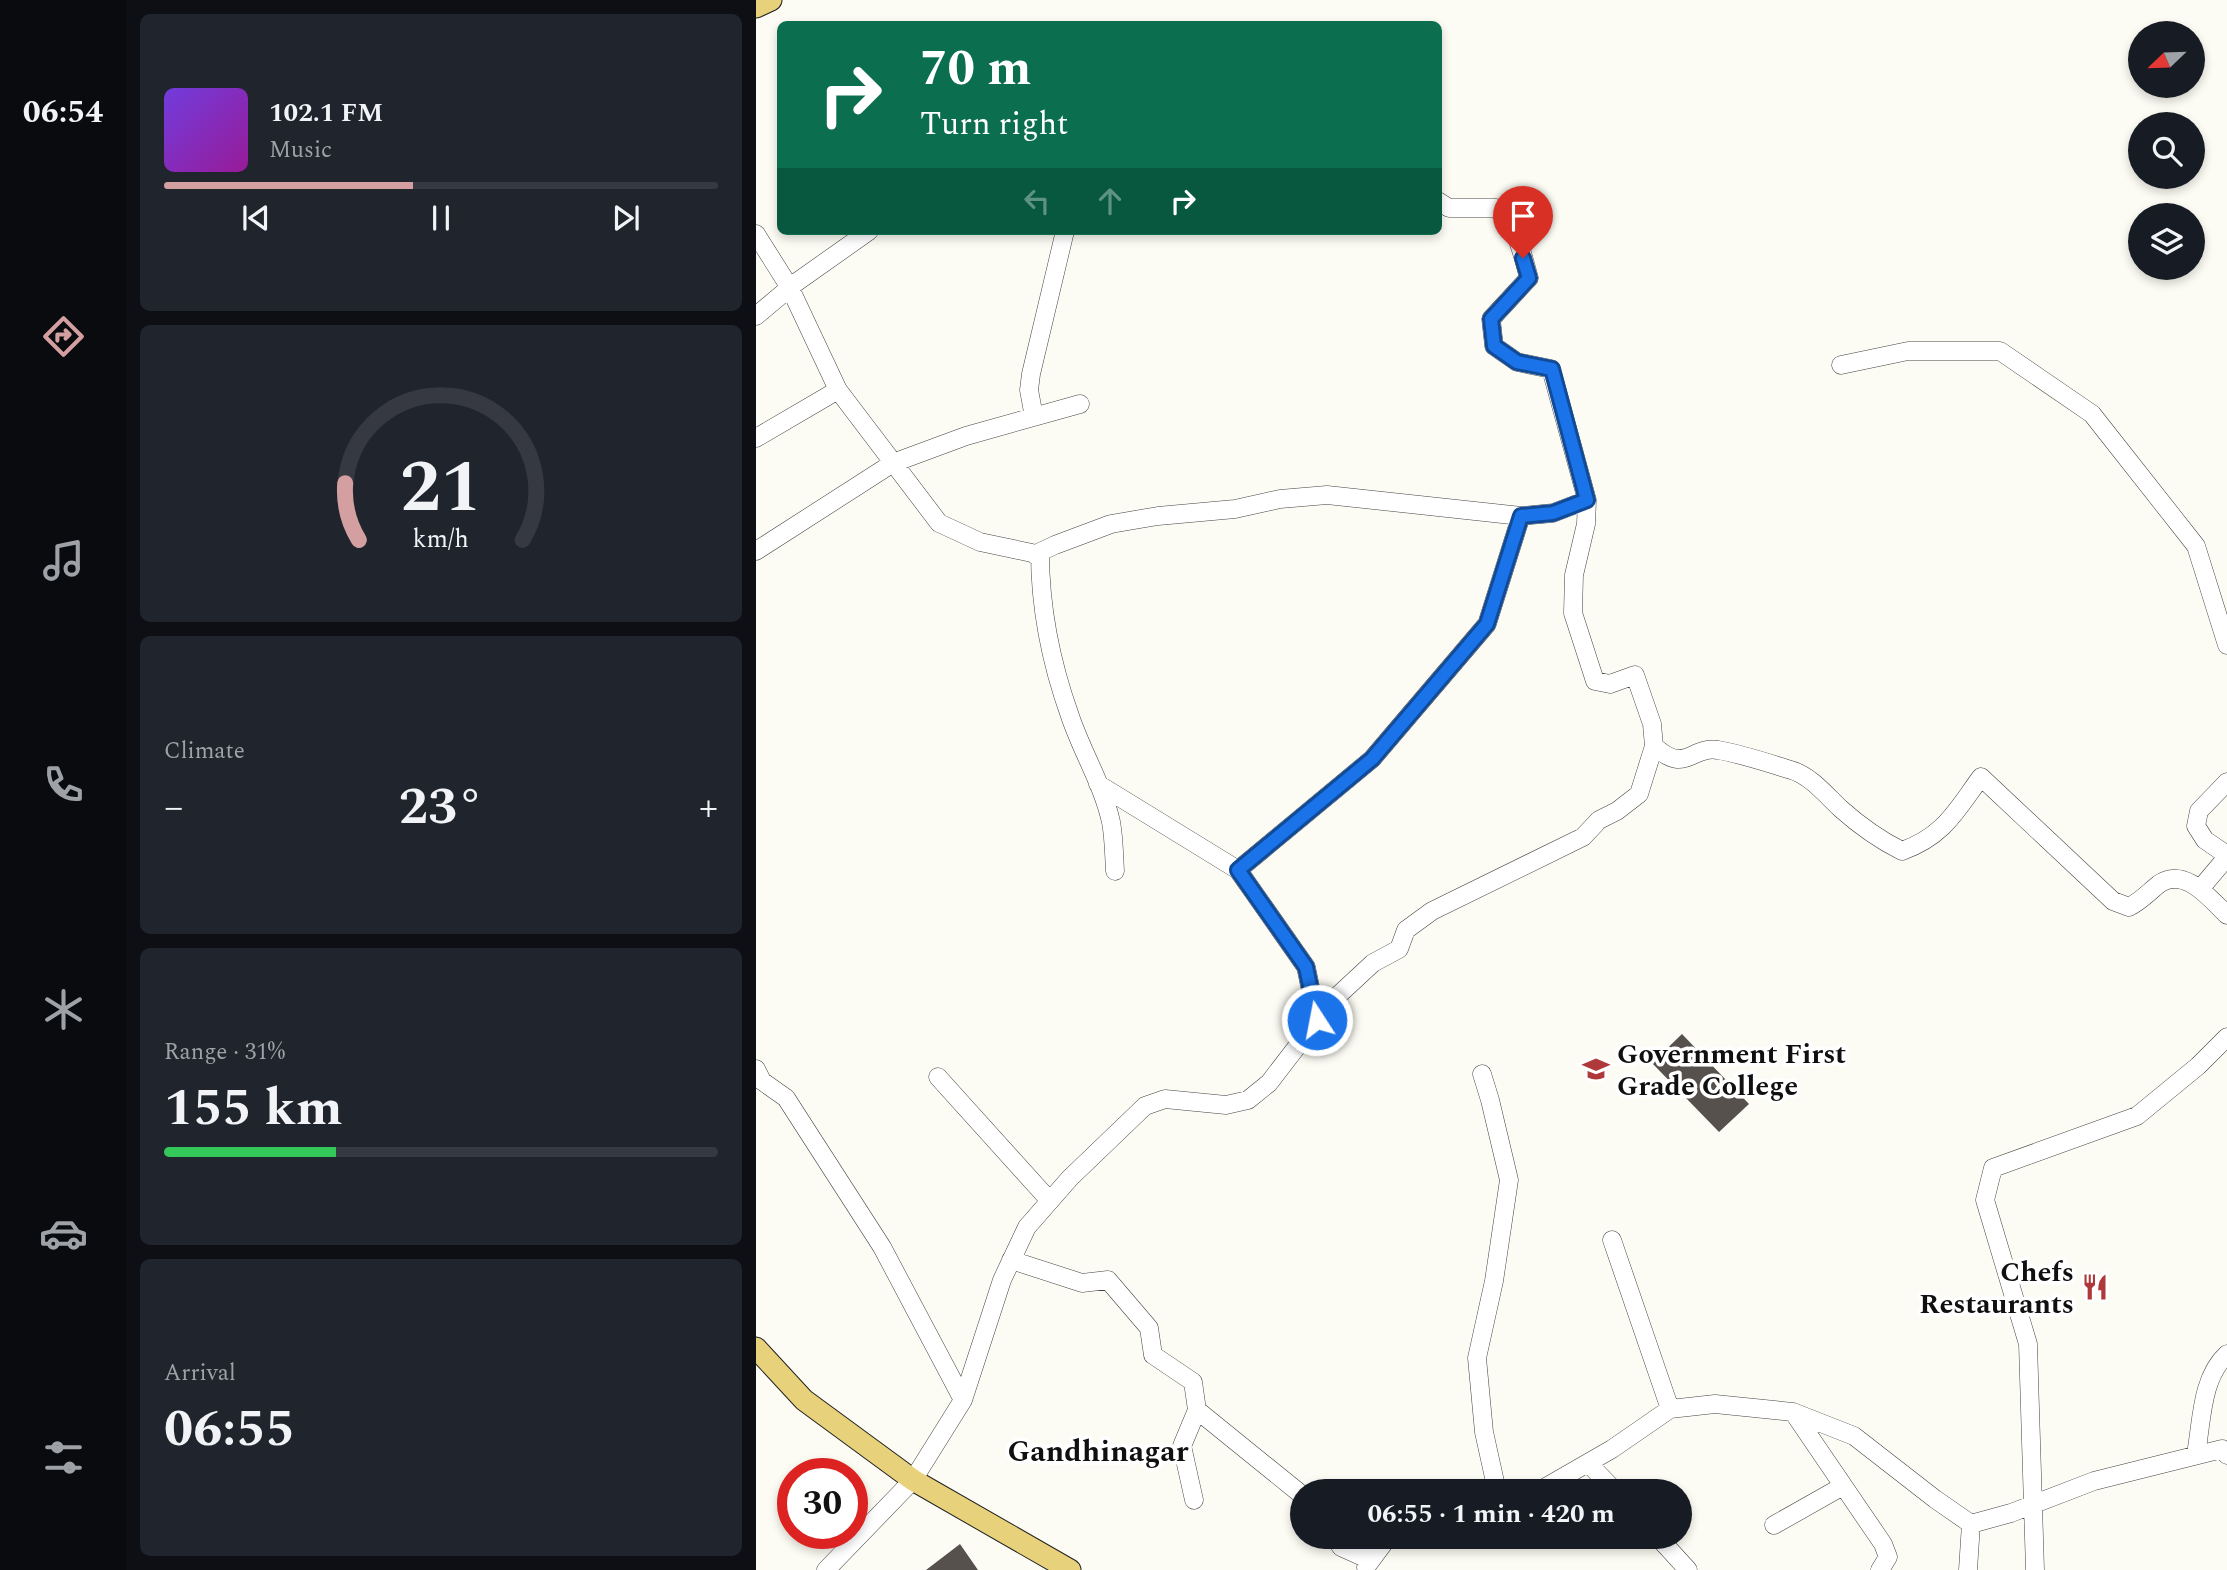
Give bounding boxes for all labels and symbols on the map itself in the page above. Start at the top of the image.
north arrow [2128,21,2205,98]
pin [1493,186,1553,258]
position arrow [1280,983,1354,1057]
place label: Government First Grade College [1617,1033,1846,1108]
school or university icon: Government First Grade College [1581,1054,1611,1084]
place label: Chefs Restaurants [1919,1251,2074,1326]
restaurant icon: Chefs Restaurants [2080,1272,2110,1302]
district label: Gandhinagar [1008,1429,1189,1475]
speed limit sign: 30 [777,1458,868,1549]

